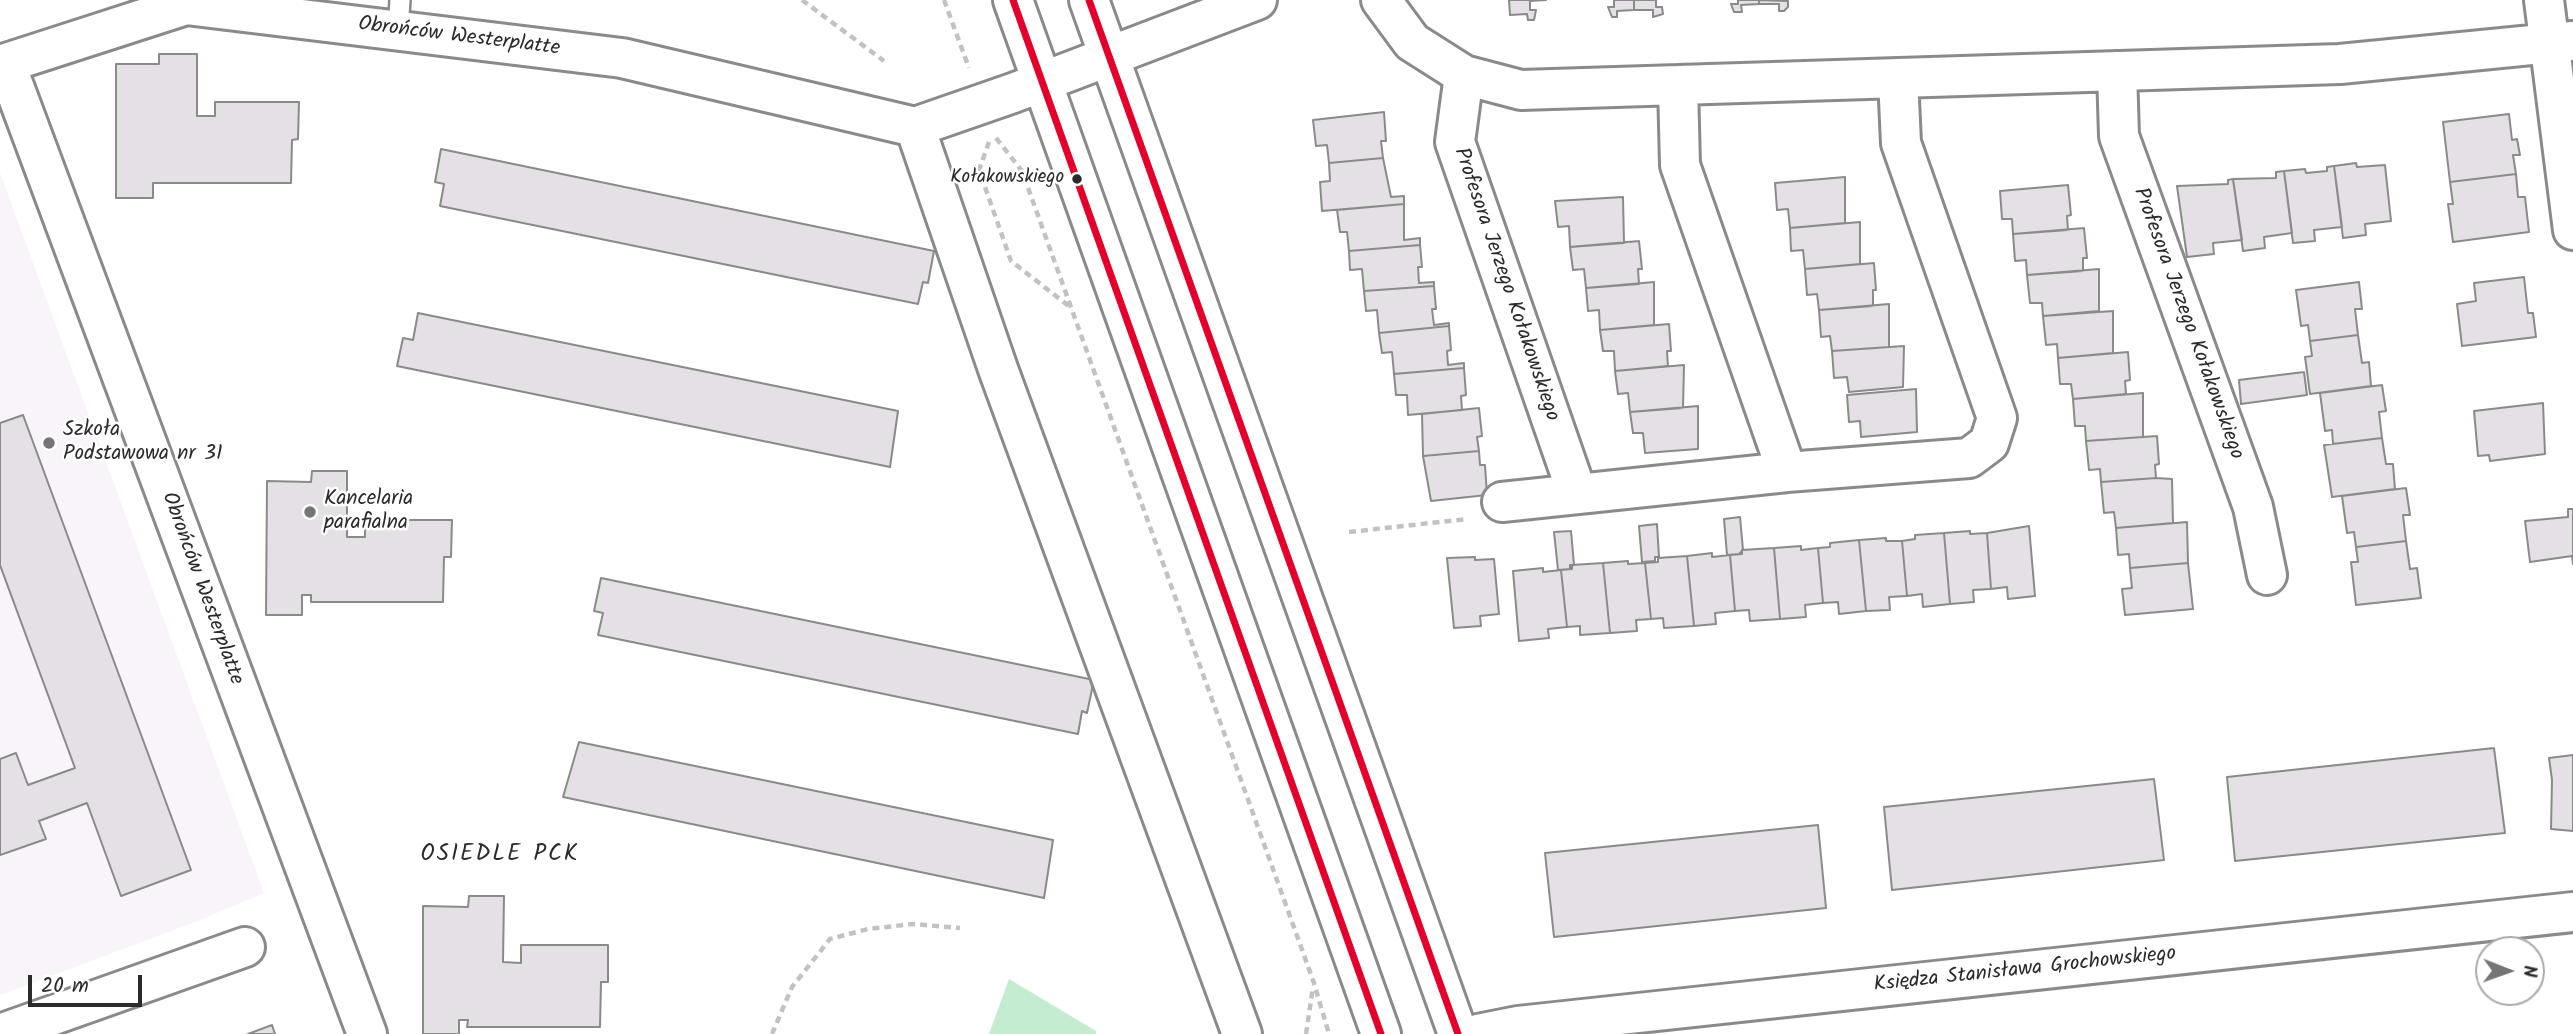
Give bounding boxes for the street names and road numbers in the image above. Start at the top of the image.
street label: Obrońców Westerplatte [357,13,561,63]
street label: Profesora Jerzego Kołakowskiego [1446,145,1564,425]
street label: Profesora Jerzego Kołakowskiego [2126,185,2248,463]
street label: Obrońców Westerplatte [154,489,248,689]
street label: Księdza Stanisława Grochowskiego [1873,943,2177,999]

